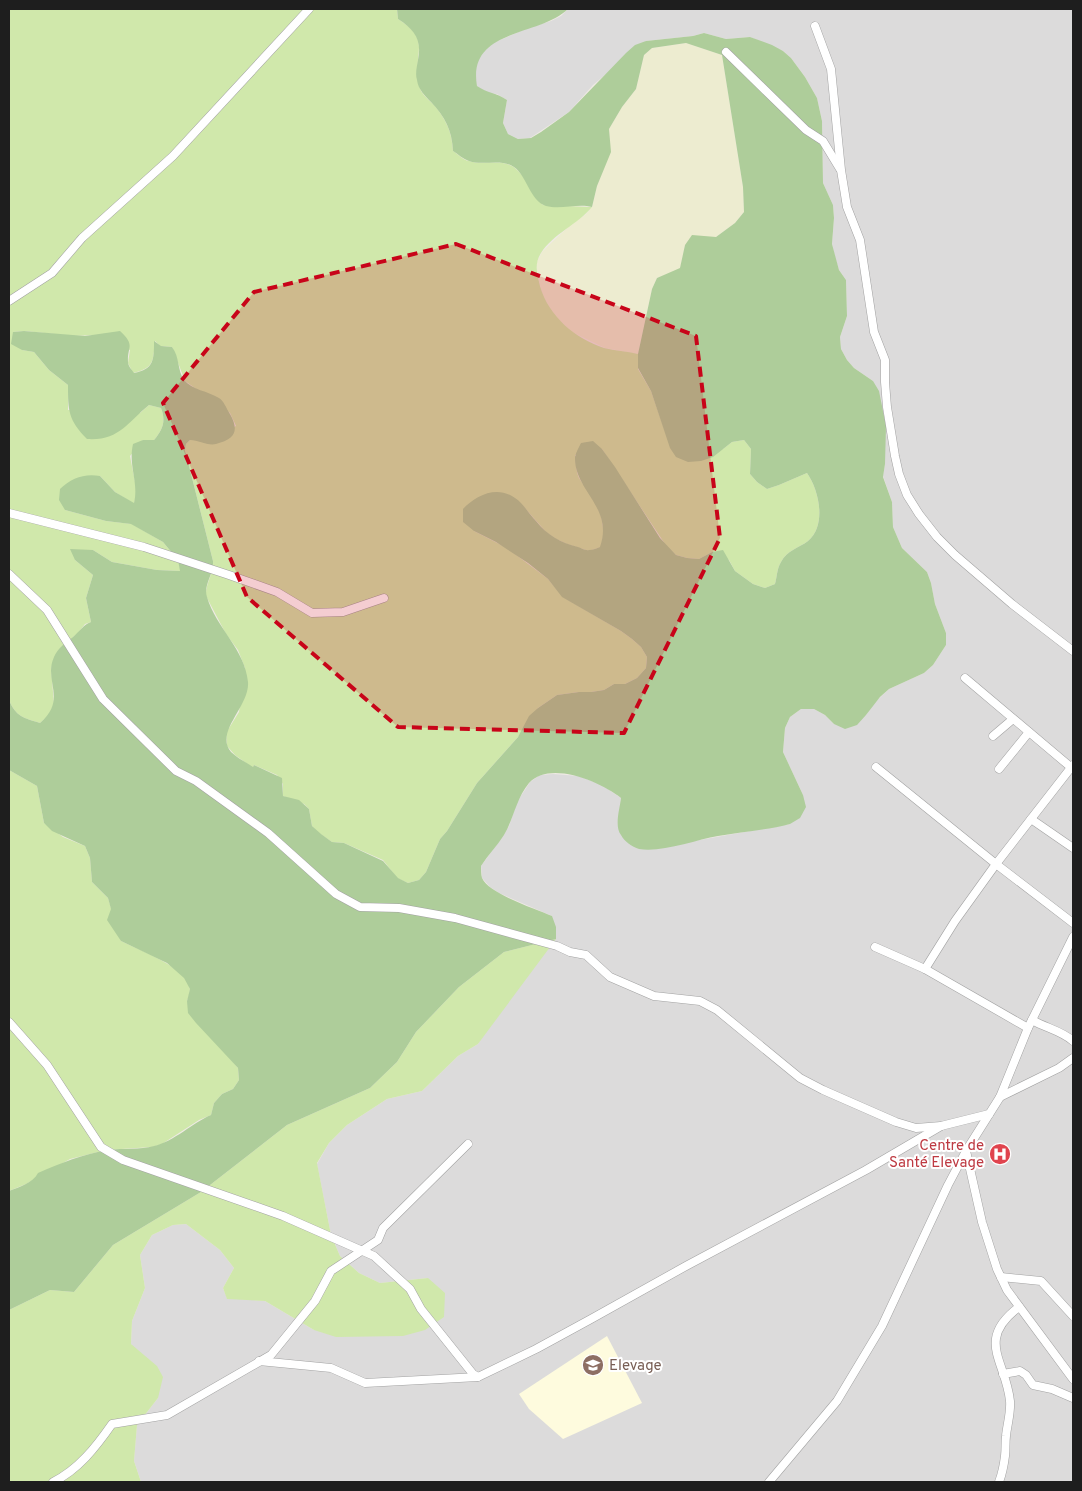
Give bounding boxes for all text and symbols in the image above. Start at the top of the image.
place label: Centre de Santé Elevage [889,1137,984,1173]
hospital icon: Centre de Santé Elevage [988,1142,1012,1166]
school or university icon: Elevage [581,1353,605,1377]
place label: Elevage [609,1357,662,1376]

